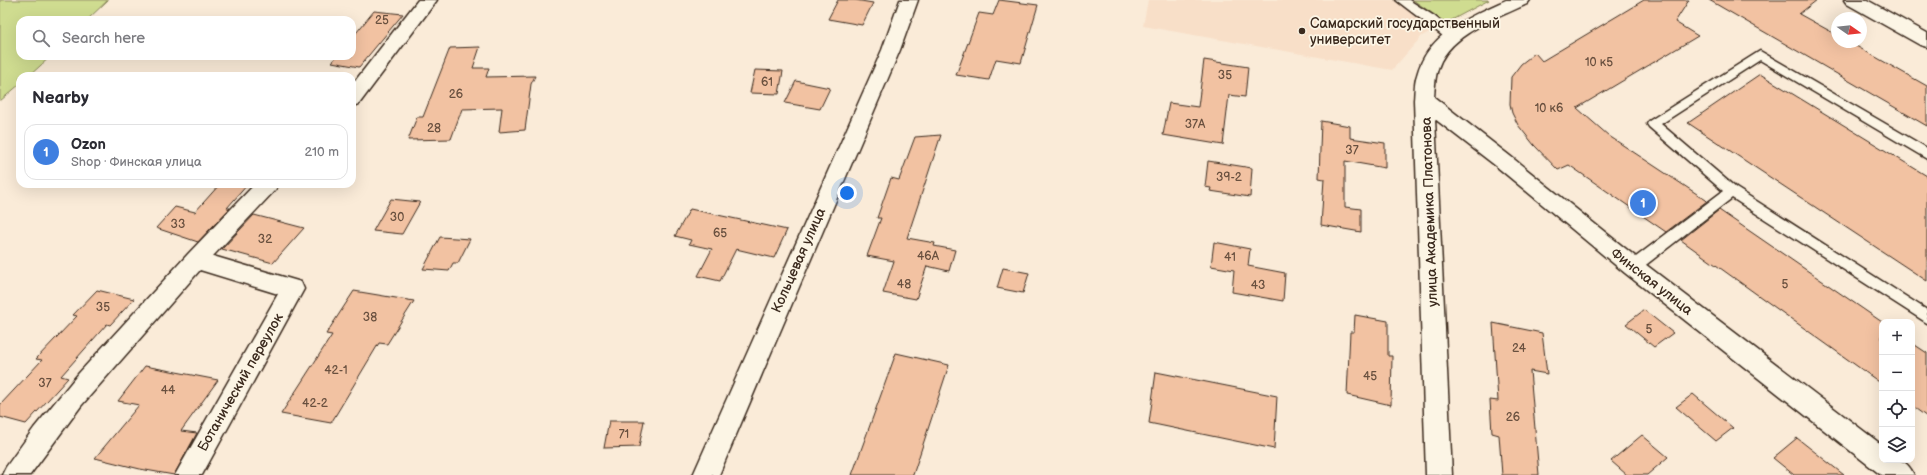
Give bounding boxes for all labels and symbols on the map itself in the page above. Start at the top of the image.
north arrow [1831,12,1867,48]
house number: 25 [375,13,389,28]
place label: Самарский государственный университет [1310,15,1500,48]
marker: Самарский государственный университет [1297,26,1307,36]
house number: 10 к5 [1585,55,1613,70]
house number: 35 [1218,68,1232,83]
house number: 61 [761,75,773,90]
house number: 26 [449,87,463,102]
house number: 10 к6 [1535,101,1563,116]
street label: улица Академика Платонова [1418,116,1441,307]
house number: 37А [1185,117,1206,132]
house number: 28 [427,121,441,136]
house number: 37 [1345,143,1359,158]
house number: 39-2 [1216,170,1242,185]
your location [837,183,857,203]
pin: 1 [1630,188,1656,218]
street label: Кольцевая улица [768,204,829,315]
house number: 30 [390,210,404,225]
house number: 33 [171,217,185,232]
house number: 65 [713,226,727,241]
house number: 32 [258,232,272,247]
street label: Финская улица [1607,244,1697,319]
house number: 46А [917,249,940,264]
house number: 41 [1224,250,1236,265]
house number: 48 [897,277,911,292]
house number: 5 [1782,277,1789,292]
house number: 43 [1251,278,1265,293]
house number: 35 [96,300,110,315]
street label: Ботанический переулок [194,310,287,454]
house number: 38 [363,310,377,325]
house number: 5 [1646,322,1653,337]
house number: 24 [1512,341,1527,356]
house number: 42-1 [324,363,348,378]
house number: 45 [1363,369,1377,384]
house number: 37 [38,376,52,391]
house number: 44 [161,383,176,398]
house number: 42-2 [302,396,328,411]
house number: 26 [1506,410,1520,425]
house number: 71 [619,427,629,442]

